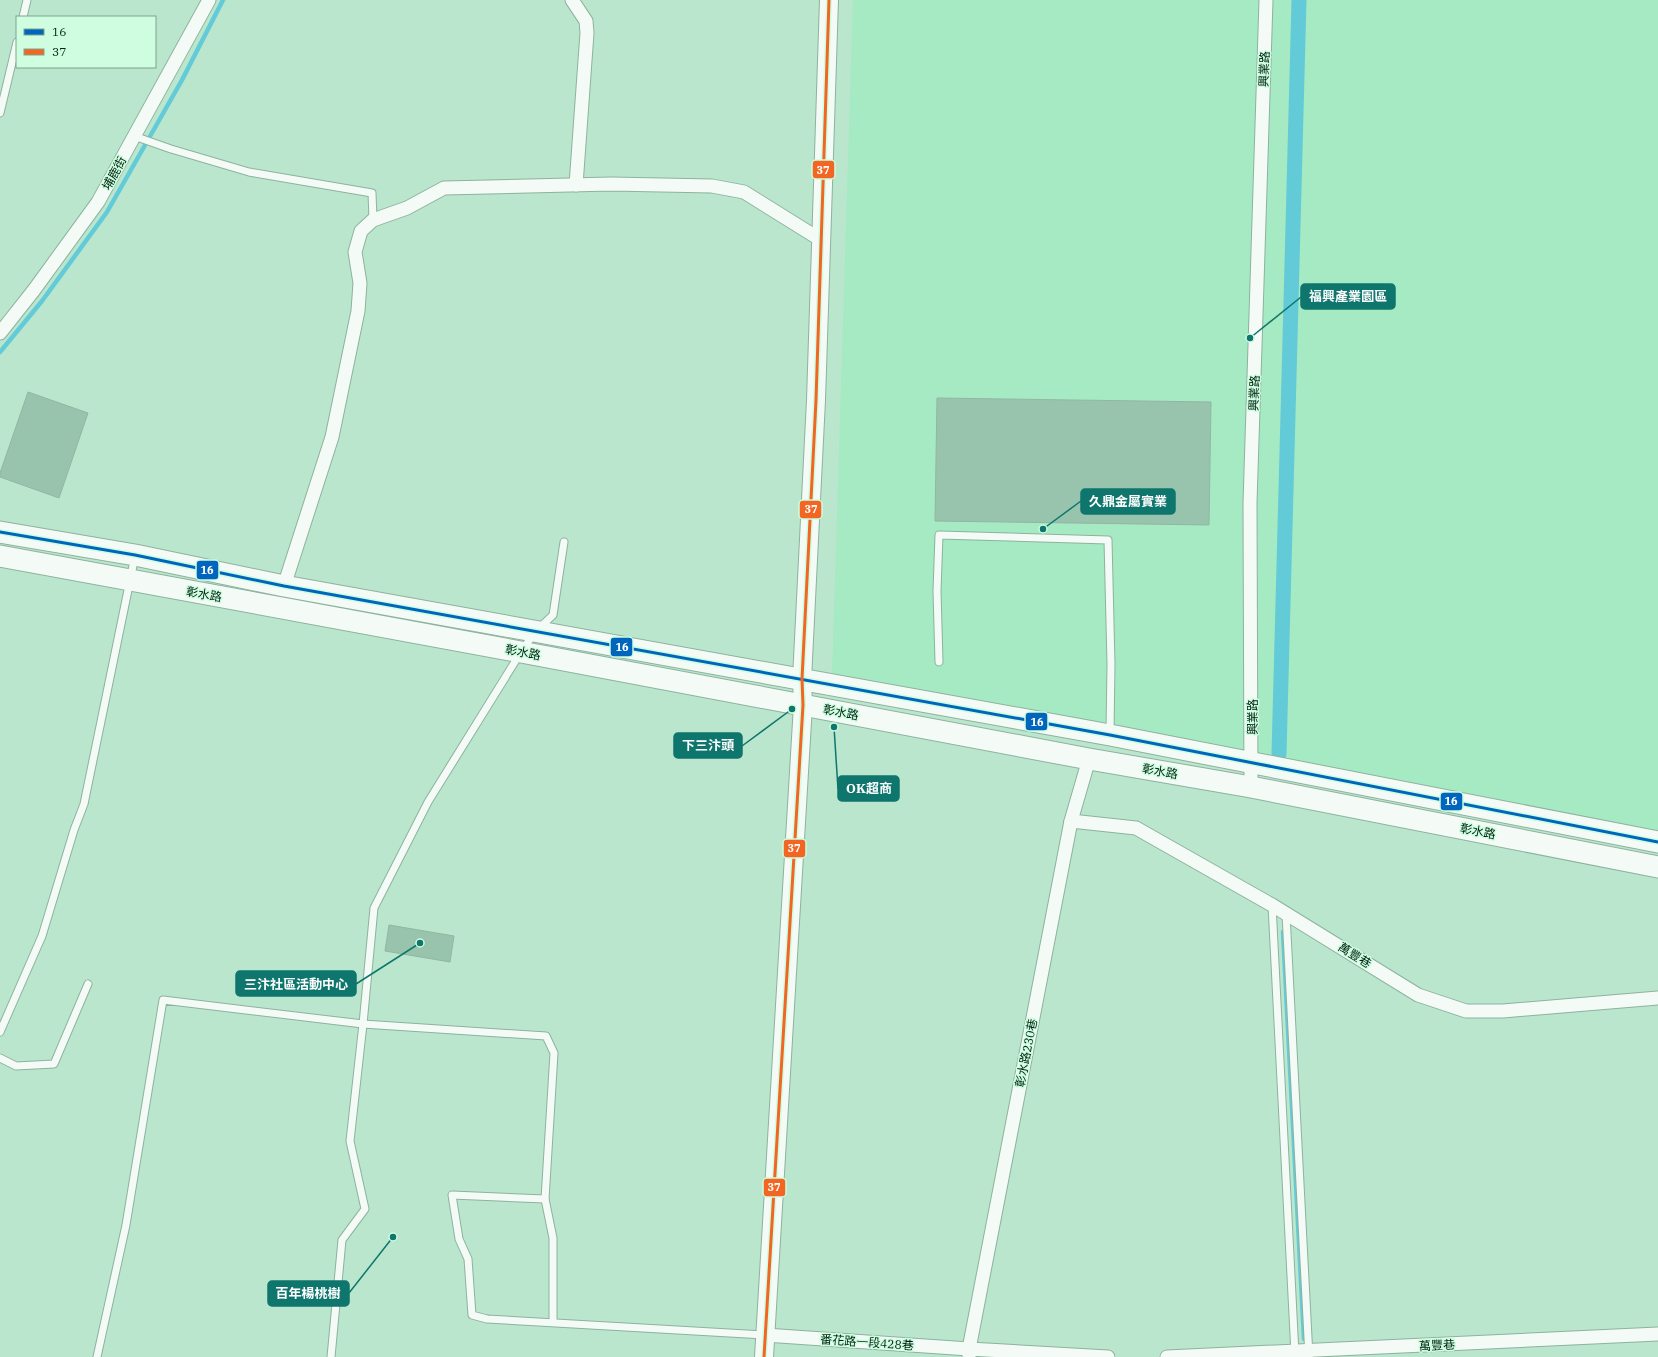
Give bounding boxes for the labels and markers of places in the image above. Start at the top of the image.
callout: 福興產業園區 [1301,284,1395,309]
callout: 久鼎金屬實業 [1081,489,1175,514]
callout: 下三汴頭 [674,733,742,758]
callout: OK超商 [838,776,899,801]
callout: 三汴社區活動中心 [236,971,356,996]
callout: 百年楊桃樹 [268,1281,349,1306]

